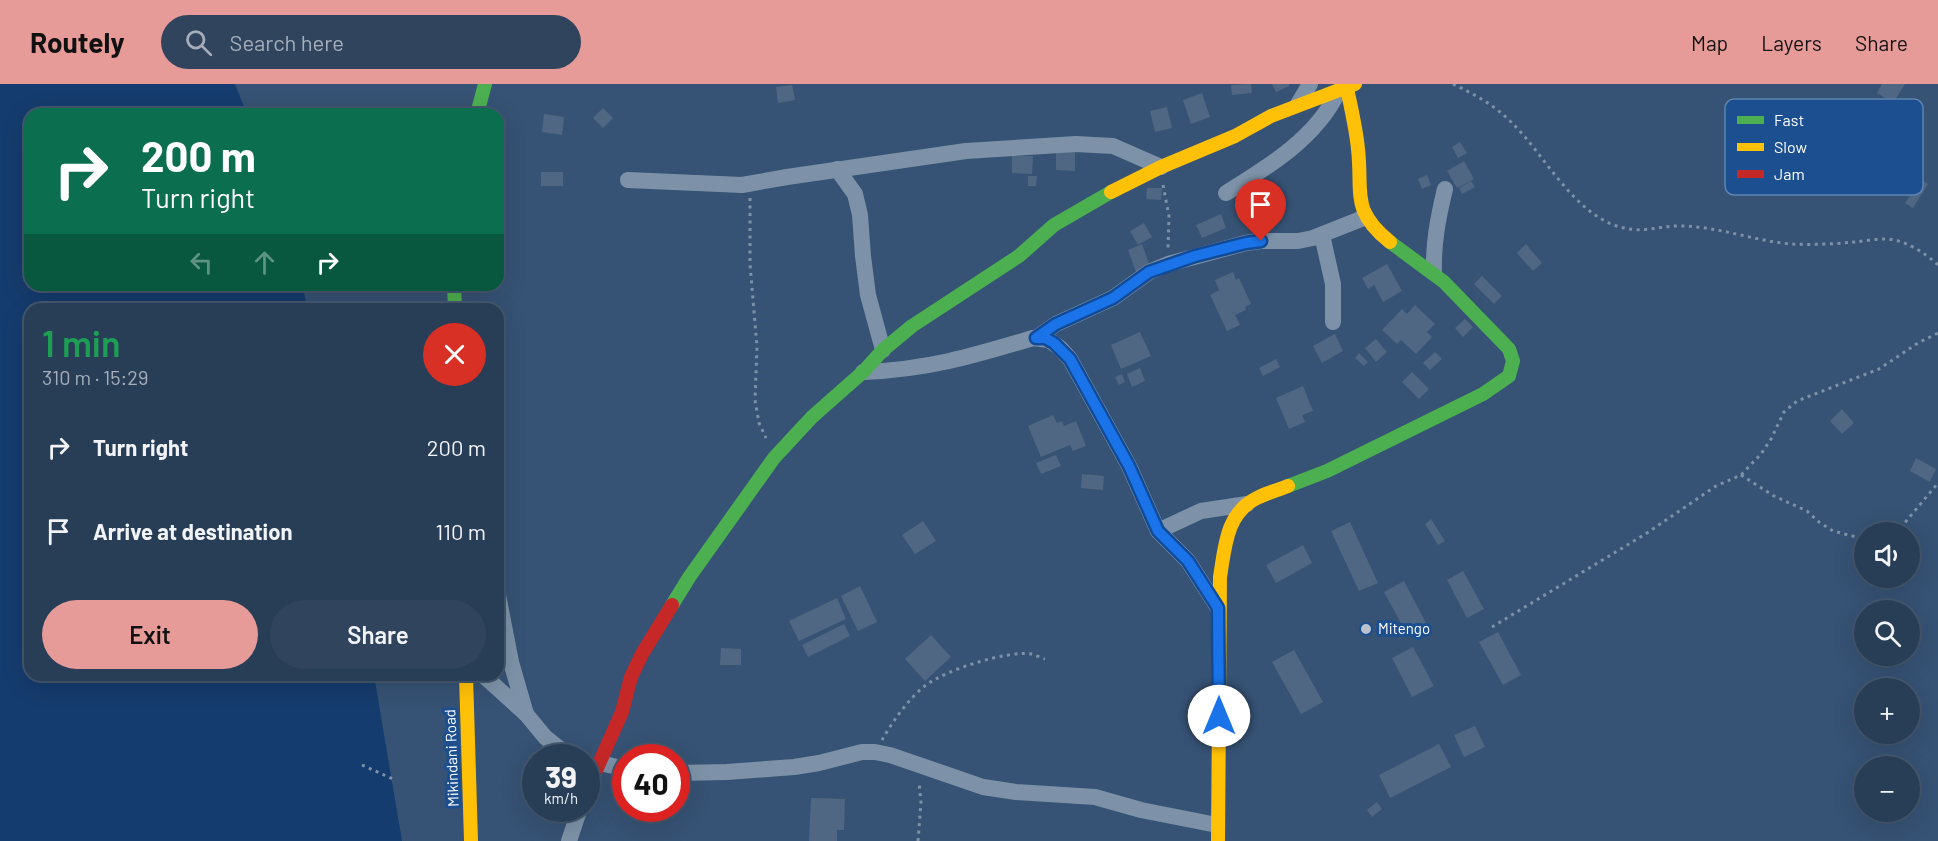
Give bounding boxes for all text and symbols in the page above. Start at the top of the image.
search box [161,15,581,69]
text: Routely [30,25,125,59]
icon: search [182,26,215,59]
text: Search here [230,29,344,55]
text: Map [1691,30,1728,55]
text: Layers [1761,30,1822,55]
text: Share [1855,30,1908,55]
legend [1725,99,1923,195]
text: Fast [1774,110,1804,129]
text: 200 m [141,130,256,180]
icon: right [42,132,120,210]
text: Slow [1774,137,1807,156]
text: Jam [1774,164,1805,183]
pin [1235,179,1286,241]
text: Turn right [141,181,255,213]
icon: arrive [1244,188,1277,221]
icon: left [185,246,218,279]
icon: ahead [248,246,281,279]
icon: right [311,246,344,279]
text: 1 min [42,321,121,364]
button: close [423,323,486,386]
text: 310 m · 15:29 [42,365,148,389]
icon: right [42,431,75,464]
text: Turn right [93,434,188,460]
text: 200 m [427,434,486,460]
icon: arrive [42,515,75,548]
text: Arrive at destination [93,518,292,544]
text: 110 m [436,518,486,544]
map controls [1854,522,1920,822]
button: sound [1854,522,1920,588]
button: Exit [42,600,258,669]
button: Share [270,600,486,669]
button: search [1854,600,1920,666]
place label: Mitengo [1378,619,1430,637]
marker: Mitengo [1359,622,1373,636]
button: + [1854,678,1920,744]
position arrow [1187,684,1251,748]
street label: Mikindani Road [440,709,462,807]
speed limit sign: 40 [612,744,690,822]
button: − [1854,756,1920,822]
text: 39 [545,758,577,794]
text: km/h [544,789,578,807]

